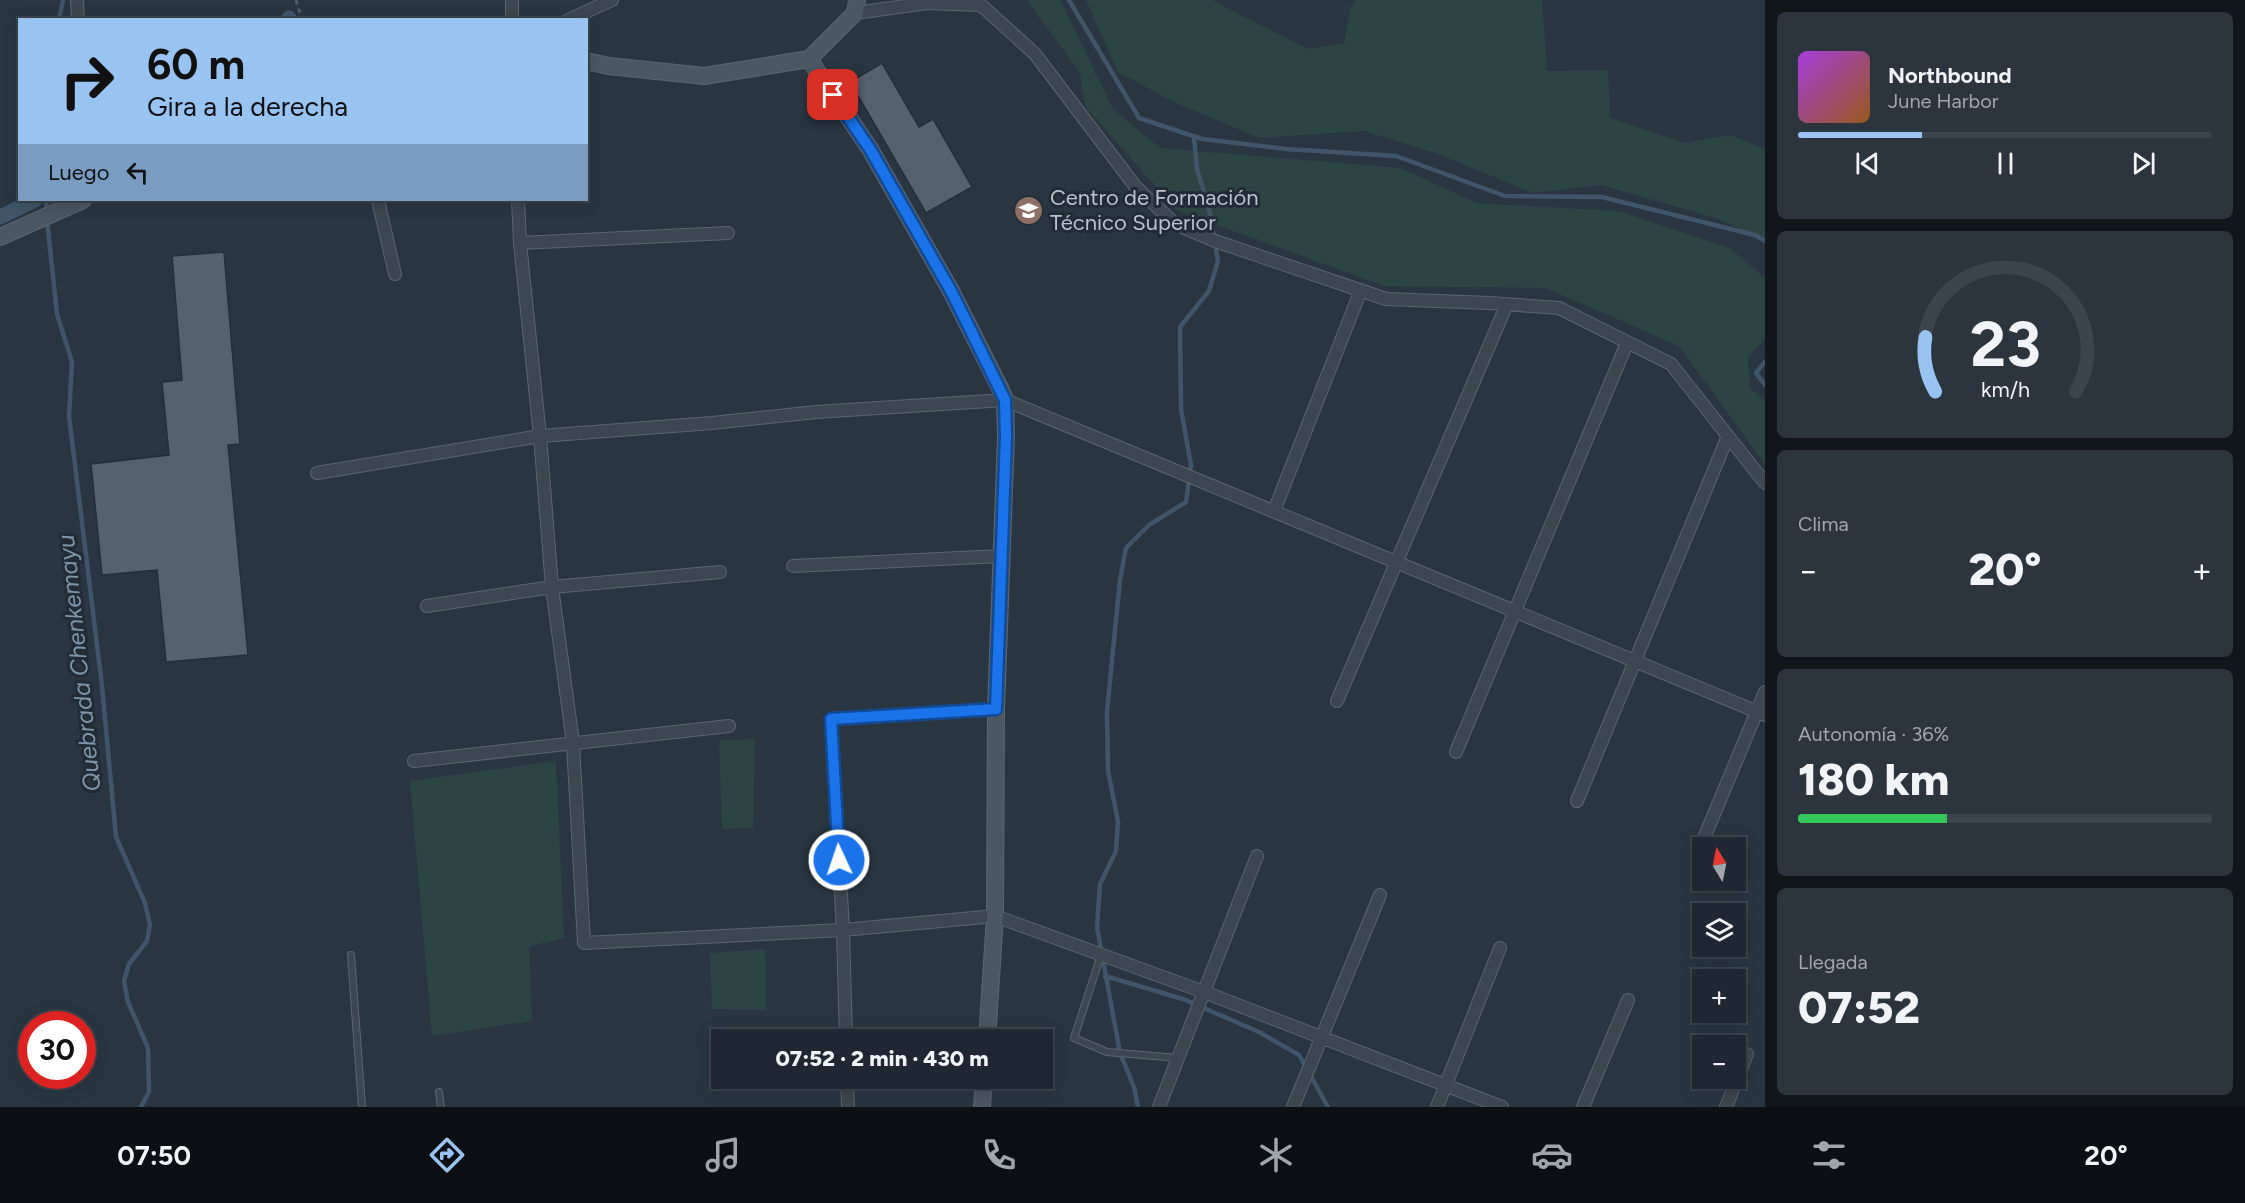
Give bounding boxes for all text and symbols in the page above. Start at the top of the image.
text: 60 m [147,39,245,90]
icon: right [48,42,126,120]
text: Northbound [1888,62,2012,89]
pin [807,69,858,120]
icon: arrive [816,78,849,111]
text: June Harbor [1888,89,1999,113]
text: Gira a la derecha [147,90,348,123]
icon: previous [1851,147,1884,180]
icon: pause [1989,147,2022,180]
icon: next [2127,147,2160,180]
icon: left [121,156,154,189]
text: Luego [48,159,109,186]
place label: Centro de Formación Técnico Superior [1050,184,1258,236]
school or university icon: Centro de Formación Técnico Superior [1013,194,1045,226]
text: 23 [1970,307,2040,382]
text: km/h [1981,377,2029,402]
text: Clima [1798,512,1849,536]
water label: Quebrada Chenkemayu [51,533,106,793]
text: 20° [1968,542,2042,596]
text: − [1798,551,1819,590]
text: + [2191,551,2212,590]
text: Autonomía · 36% [1798,722,1949,746]
text: 180 km [1798,752,1949,806]
position arrow [807,828,871,892]
north arrow [1692,837,1746,891]
map controls [1692,837,1746,1089]
button: layers [1692,903,1746,957]
text: Llegada [1798,950,1868,974]
button: + [1692,969,1746,1023]
text: 07:52 [1798,980,1920,1034]
speed limit sign: 30 [18,1011,96,1089]
button: − [1692,1035,1746,1089]
text: 07:52 · 2 min · 430 m [775,1045,989,1072]
icon: directions [426,1134,468,1176]
icon: music [702,1134,744,1176]
icon: phone [978,1134,1020,1176]
icon: climate [1255,1134,1297,1176]
icon: car [1531,1134,1573,1176]
icon: filters [1808,1134,1850,1176]
text: 07:50 [117,1139,191,1172]
text: 20° [2084,1139,2128,1172]

